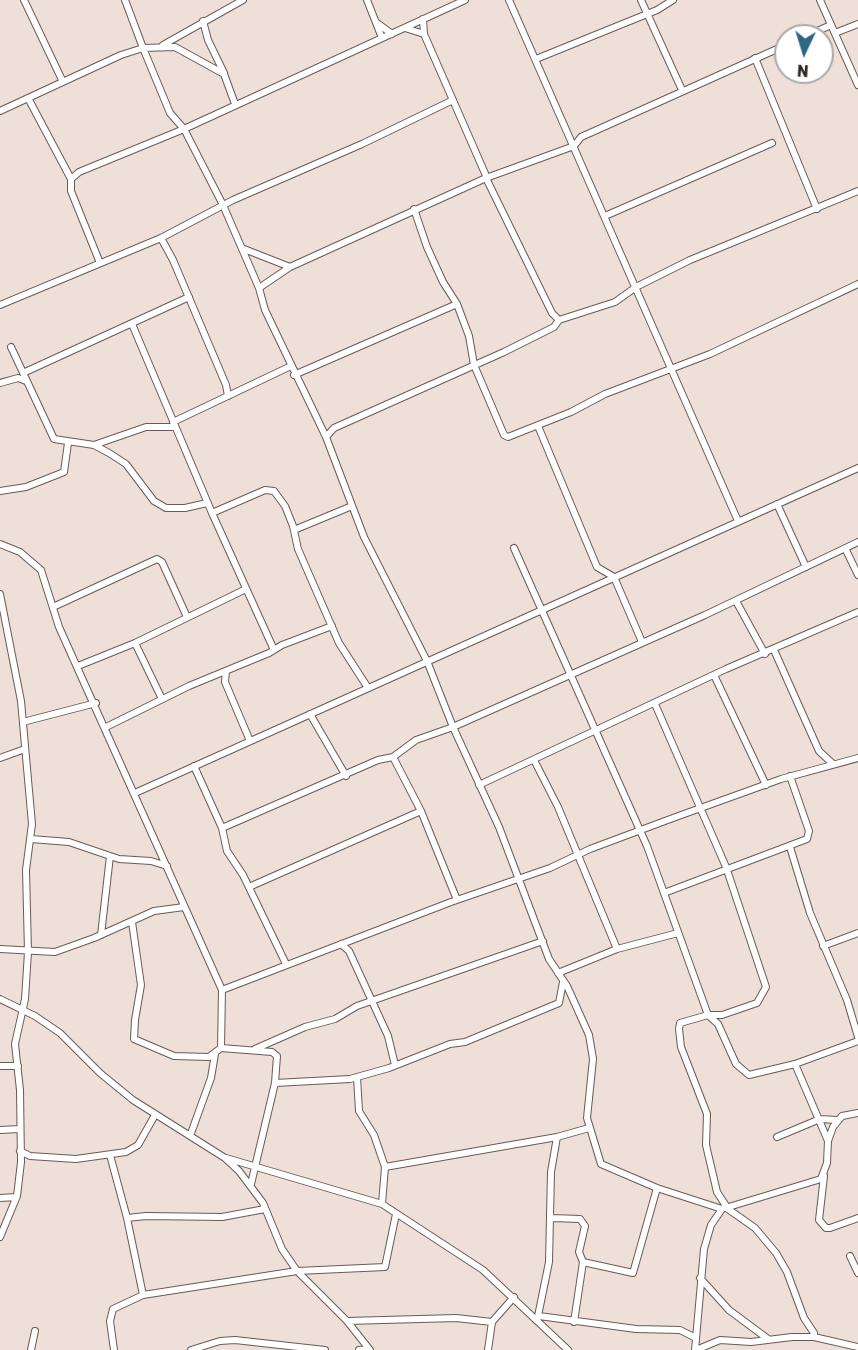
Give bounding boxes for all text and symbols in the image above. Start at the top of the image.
north arrow [774,24,834,84]
text: N [796,61,809,80]

